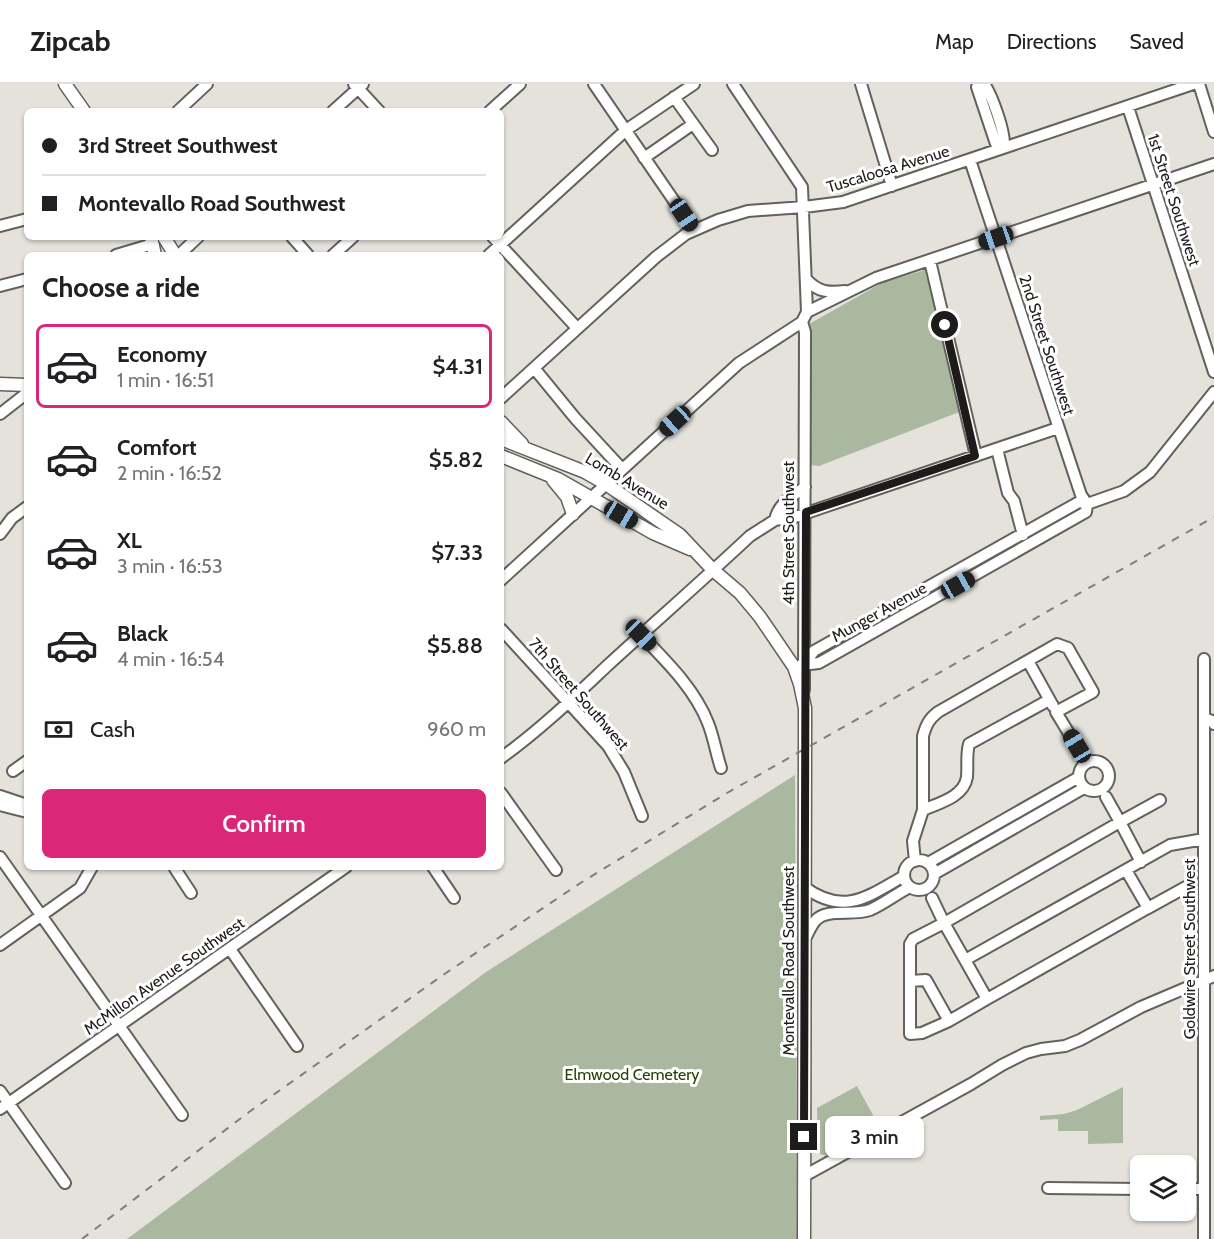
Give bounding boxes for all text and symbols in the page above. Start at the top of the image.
text: Zipcab [30,24,111,58]
text: Map [935,29,974,54]
text: Directions [1007,29,1096,54]
text: Saved [1129,29,1184,54]
text: 3rd Street Southwest [78,132,278,159]
street label: 1st Street Southwest [1144,132,1205,269]
street label: Tuscaloosa Avenue [824,141,952,197]
text: Montevallo Road Southwest [78,190,345,217]
car [666,195,702,235]
car [976,224,1016,252]
text: Choose a ride [42,271,200,304]
street label: 2nd Street Southwest [1015,272,1079,418]
route start [931,311,958,338]
icon: car [45,339,99,393]
text: Economy [117,341,207,368]
text: $4.31 [433,353,483,380]
text: 1 min · 16:51 [117,368,214,392]
car [656,402,694,440]
icon: car [45,432,99,486]
text: Comfort [117,434,196,461]
text: $5.82 [429,446,483,473]
street label: Lomb Avenue [582,449,672,513]
street label: 4th Street Southwest [779,460,798,605]
text: 2 min · 16:52 [117,461,222,485]
car [601,498,641,532]
icon: car [45,525,99,579]
text: XL [117,527,142,554]
text: $7.33 [431,539,483,566]
text: 3 min · 16:53 [117,554,223,578]
car [938,568,978,602]
street label: Munger Avenue [828,578,930,646]
car [622,616,660,654]
icon: car [45,618,99,672]
text: Black [117,620,168,647]
text: $5.88 [427,632,483,659]
street label: 7th Street Southwest [525,634,633,755]
text: 4 min · 16:54 [117,647,224,671]
icon: cash [42,713,75,746]
text: Cash [90,716,135,743]
text: 960 m [427,717,486,741]
car [1060,726,1094,766]
button: Confirm [42,789,486,858]
street label: Goldwire Street Southwest [1180,858,1199,1039]
street label: Montevallo Road Southwest [779,866,798,1056]
street label: McMillon Avenue Southwest [80,913,248,1039]
park label: Elmwood Cemetery [565,1065,699,1084]
callout: 3 min [825,1116,924,1158]
route end [790,1123,817,1150]
text: 3 min [850,1125,899,1149]
map controls [1130,1155,1196,1221]
button: layers [1130,1155,1196,1221]

